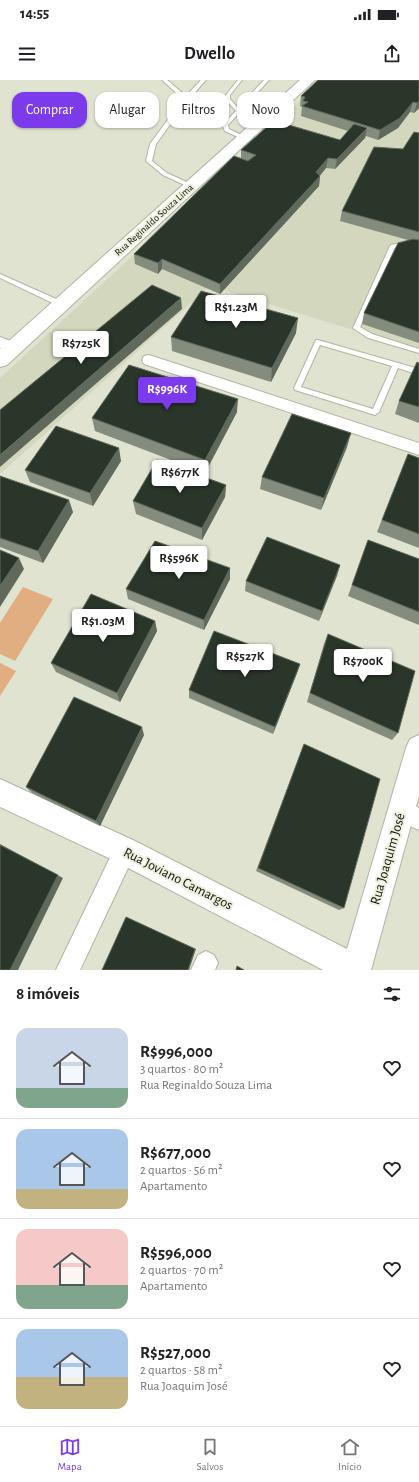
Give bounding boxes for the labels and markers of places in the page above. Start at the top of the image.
pin: R$1.23M [199,295,273,329]
pin: R$725K [48,331,114,365]
pin: R$996K [134,377,200,411]
pin: R$677K [147,460,213,494]
pin: R$596K [146,546,212,580]
pin: R$1.03M [66,609,140,643]
pin: R$527K [212,644,278,678]
pin: R$700K [330,649,396,683]

